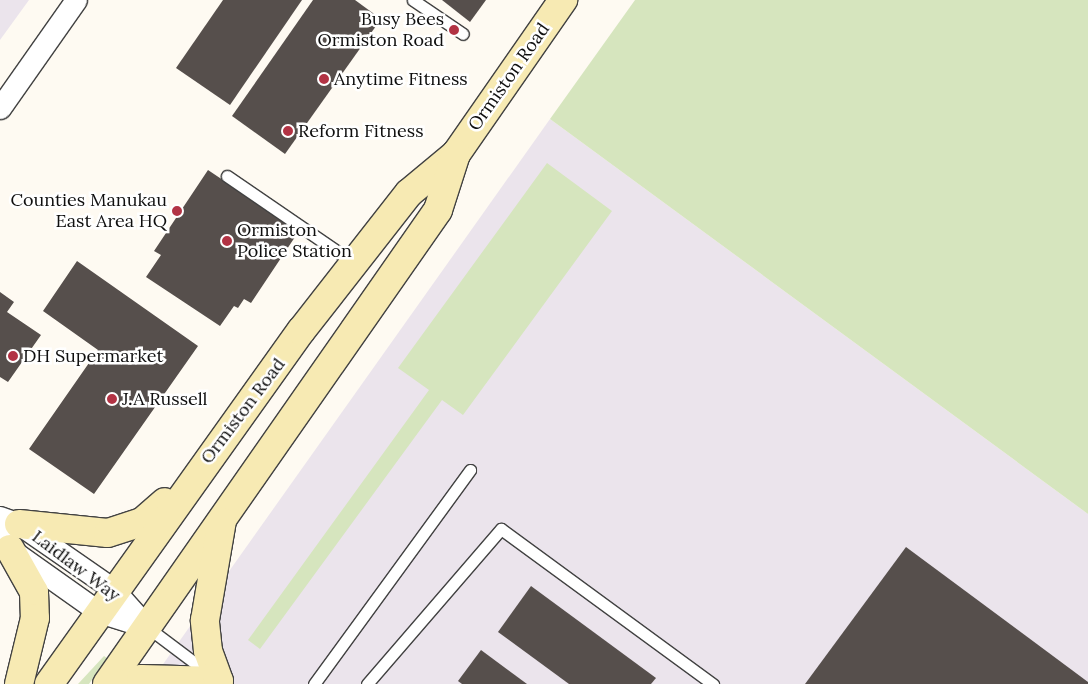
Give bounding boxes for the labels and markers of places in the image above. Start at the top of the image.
place label: Busy Bees Ormiston Road [318,9,444,52]
marker: Busy Bees Ormiston Road [448,24,460,36]
place label: Anytime Fitness [334,68,468,90]
marker: Anytime Fitness [318,73,330,85]
place label: Reform Fitness [298,120,424,142]
marker: Reform Fitness [282,125,294,137]
place label: Counties Manukau East Area HQ [10,190,167,232]
marker: Counties Manukau East Area HQ [171,205,183,217]
place label: Ormiston Police Station [237,220,352,262]
marker: Ormiston Police Station [221,235,233,247]
place label: DH Supermarket [23,345,163,367]
marker: DH Supermarket [7,350,19,362]
place label: J.A Russell [122,388,208,410]
marker: J.A Russell [106,393,118,405]

